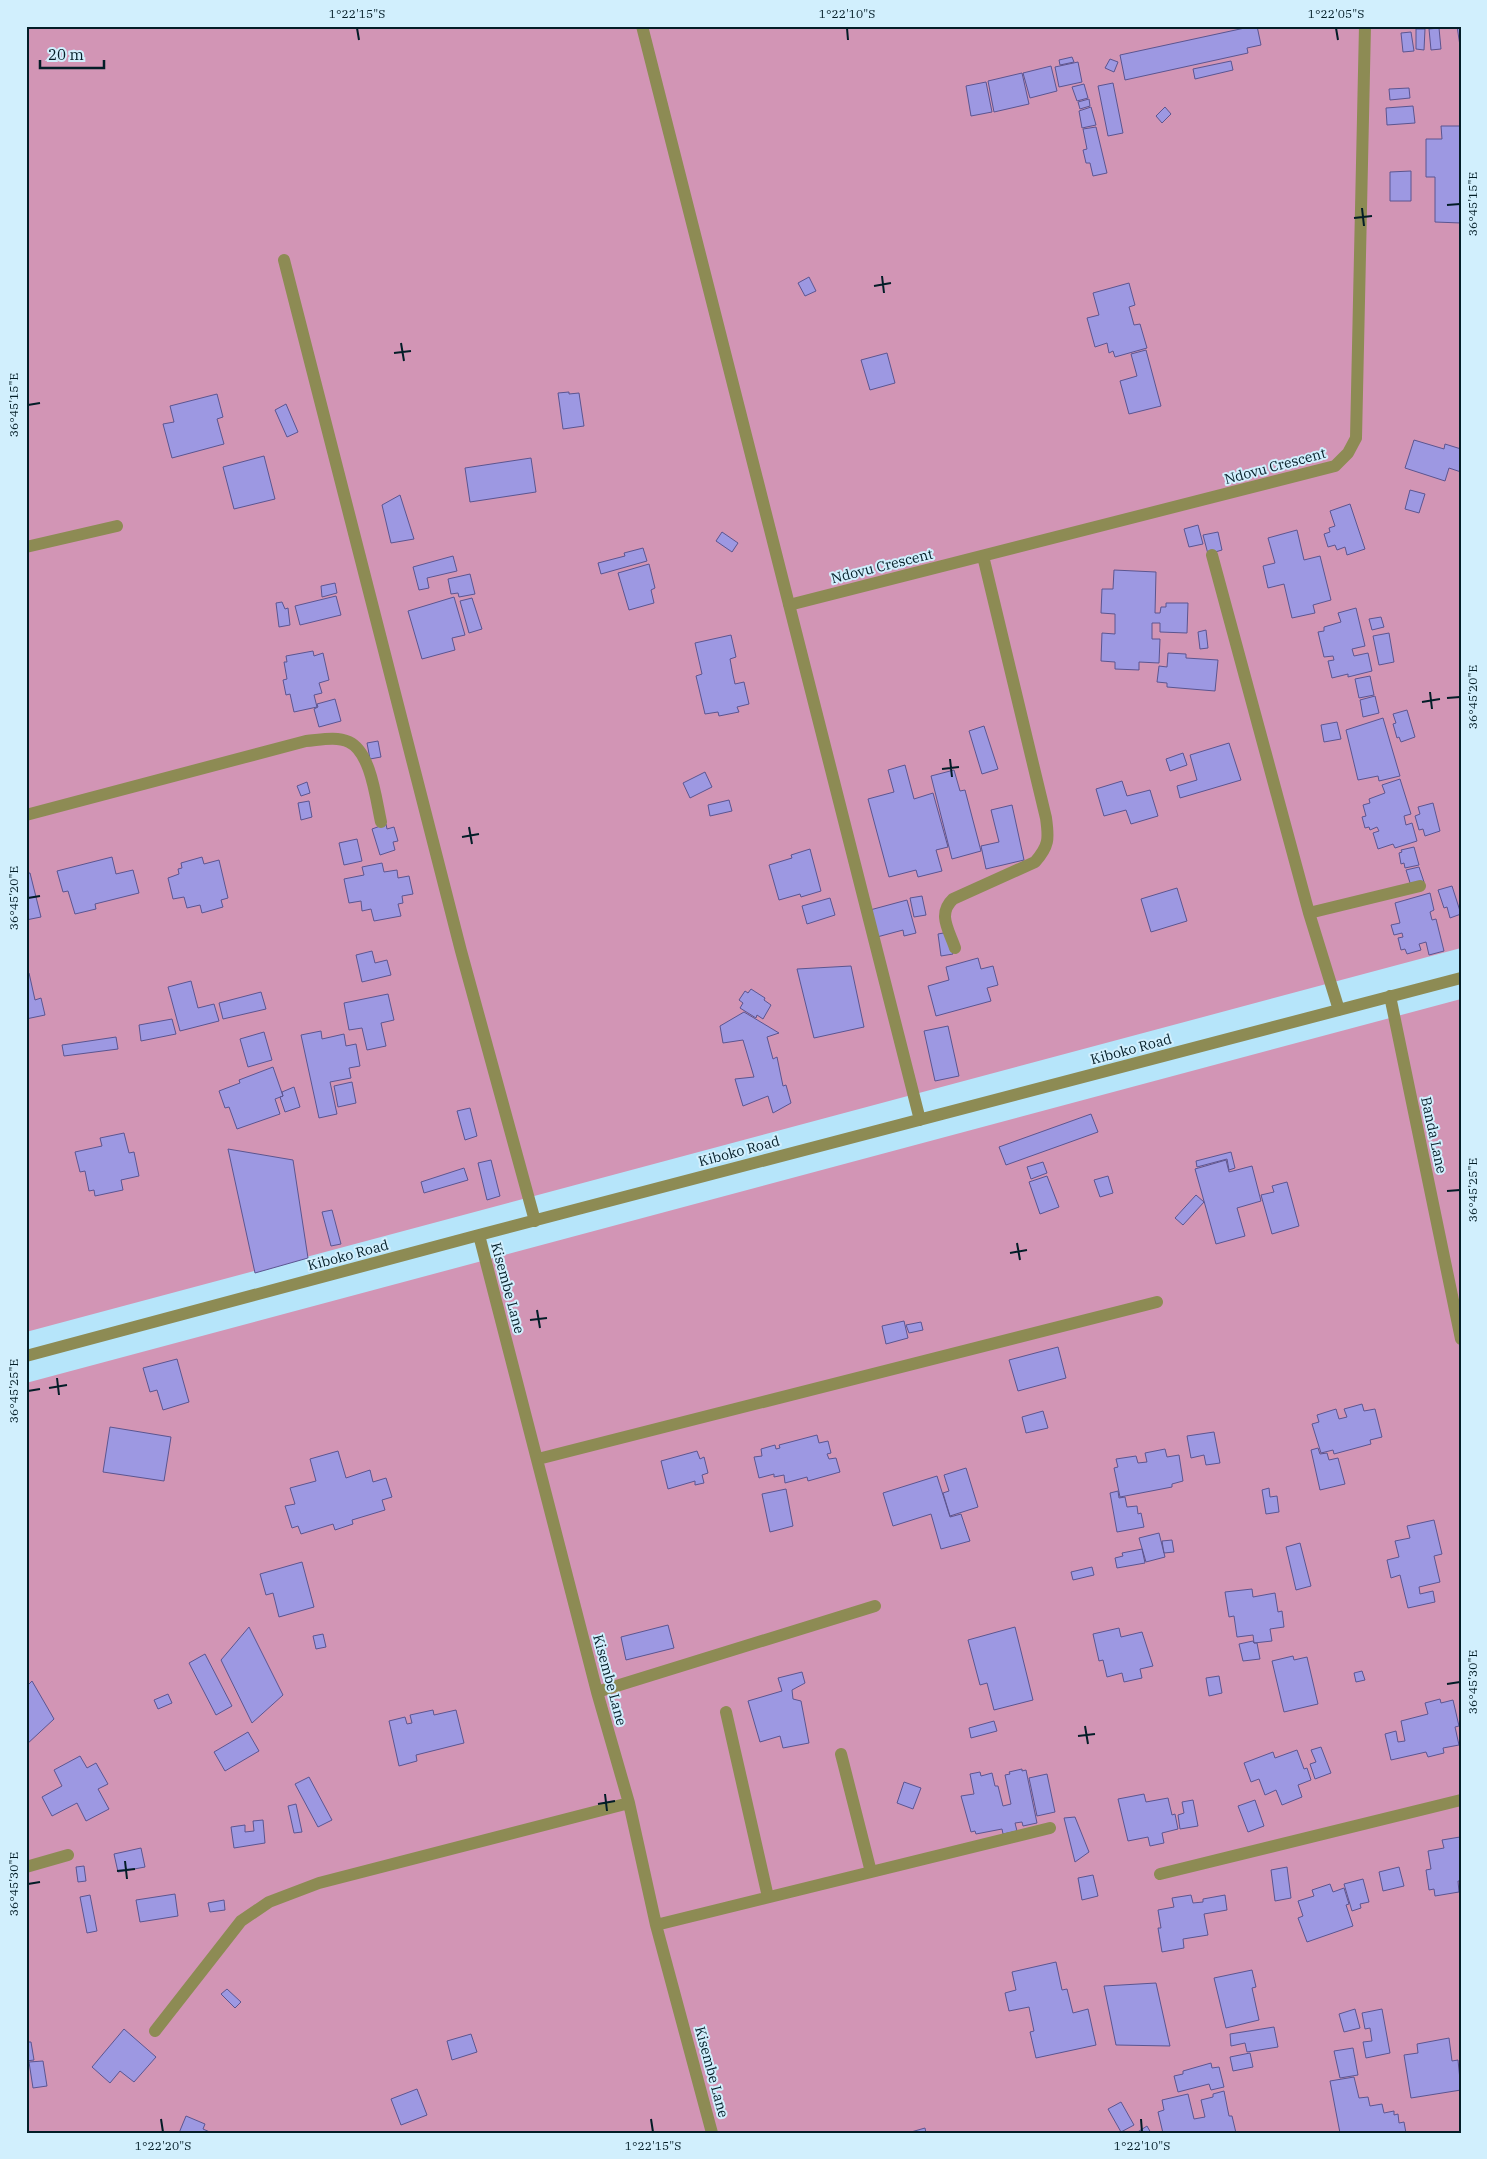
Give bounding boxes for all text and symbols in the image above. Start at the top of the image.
text: 1°22'15"S [329,6,385,21]
text: 1°22'10"S [819,6,875,21]
text: 1°22'05"S [1308,6,1364,21]
scale bar [40,38,104,70]
text: 20 m [48,45,84,64]
text: 36°45'15"E [1465,172,1480,236]
text: 36°45'15"E [6,373,21,437]
street label: Ndovu Crescent [1222,444,1328,488]
street label: Ndovu Crescent [829,545,935,587]
text: 36°45'20"E [1465,665,1480,729]
text: 36°45'20"E [6,866,21,930]
street label: Kiboko Road [1088,1029,1174,1068]
street label: Banda Lane [1417,1095,1451,1175]
street label: Kiboko Road [696,1131,782,1170]
text: 36°45'25"E [1465,1158,1480,1222]
street label: Kiboko Road [305,1235,391,1274]
street label: Kisembe Lane [487,1240,529,1336]
text: 36°45'25"E [6,1359,21,1423]
street label: Kisembe Lane [589,1632,631,1728]
text: 36°45'30"E [1465,1650,1480,1714]
text: 36°45'30"E [6,1852,21,1916]
street label: Kisembe Lane [691,2024,733,2120]
text: 1°22'20"S [135,2138,191,2153]
text: 1°22'15"S [625,2138,681,2153]
text: 1°22'10"S [1114,2138,1170,2153]

